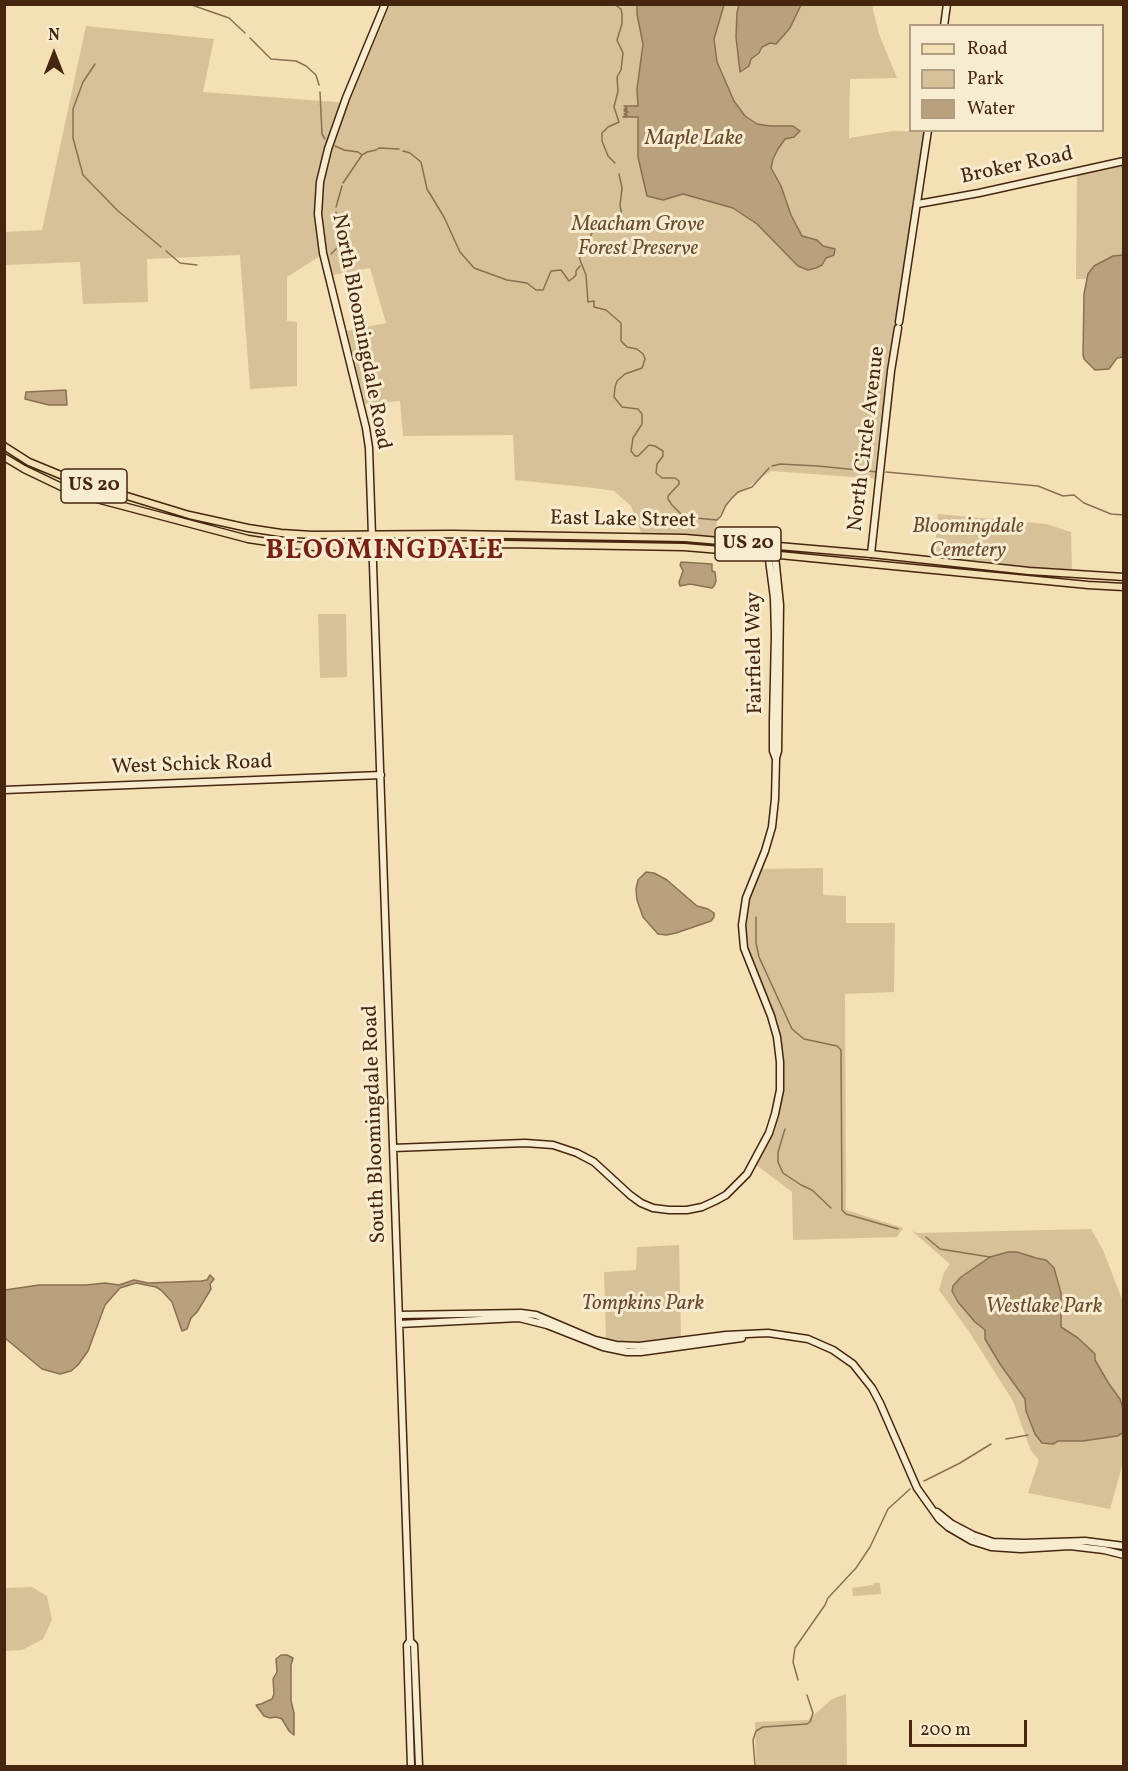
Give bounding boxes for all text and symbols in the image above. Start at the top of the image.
north arrow [24,24,84,84]
legend [909,24,1104,132]
text: N [48,25,60,47]
text: Road [967,37,1008,62]
text: Park [967,67,1004,92]
text: Water [967,97,1015,122]
water label: Maple Lake [645,127,743,153]
street label: Broker Road [958,143,1076,191]
street label: North Bloomingdale Road [325,212,395,452]
park label: Meacham Grove Forest Preserve [572,213,704,263]
street label: North Circle Avenue [844,345,892,533]
road number: US 20 [61,469,127,503]
street label: East Lake Street [550,507,696,535]
park label: Bloomingdale Cemetery [912,515,1024,565]
road number: US 20 [715,527,781,561]
district label: BLOOMINGDALE [265,537,505,569]
street label: Fairfield Way [742,592,770,714]
street label: West Schick Road [111,751,273,781]
street label: South Bloomingdale Road [359,1004,393,1244]
park label: Tompkins Park [582,1292,704,1318]
park label: Westlake Park [986,1295,1102,1321]
scale bar [912,1708,1030,1746]
text: 200 m [920,1718,971,1743]

